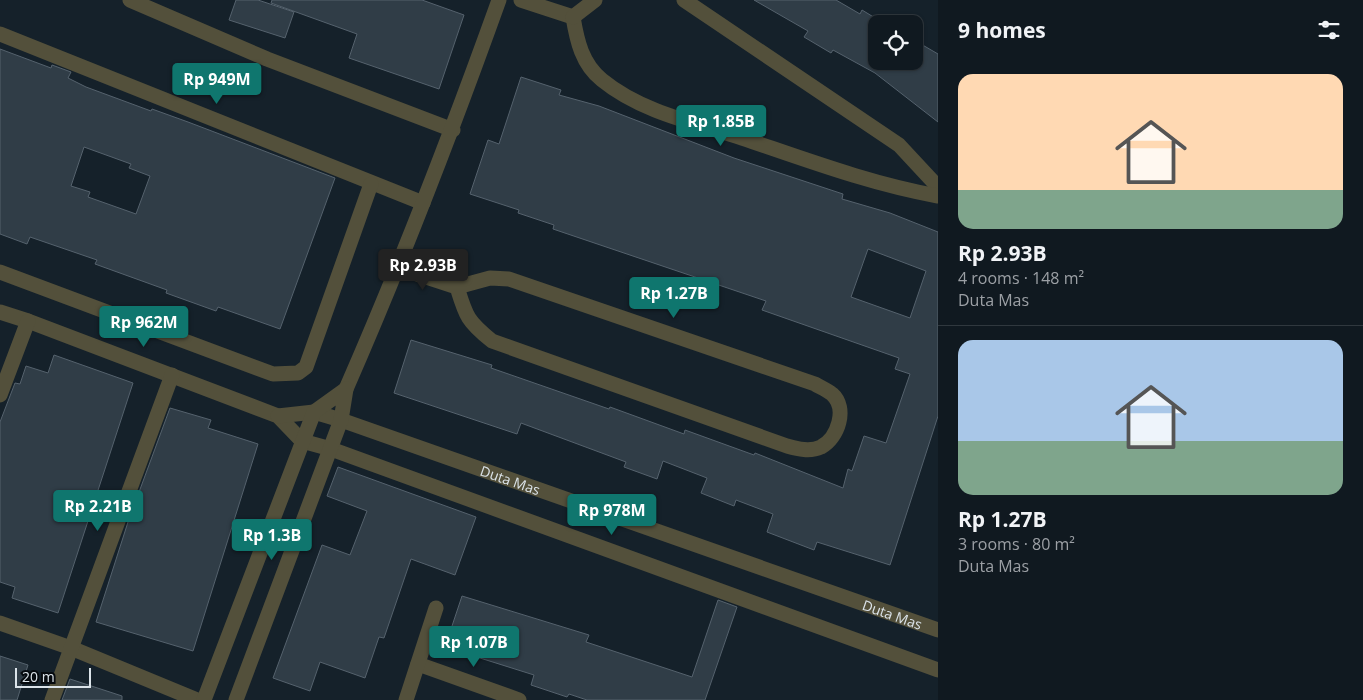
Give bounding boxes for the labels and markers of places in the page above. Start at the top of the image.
pin: Rp 949M [171,62,263,105]
pin: Rp 1.85B [669,104,773,147]
pin: Rp 2.93B [371,248,475,291]
pin: Rp 1.27B [622,276,726,319]
pin: Rp 962M [98,306,190,348]
pin: Rp 2.21B [46,490,150,532]
pin: Rp 978M [566,494,658,536]
pin: Rp 1.3B [226,518,318,561]
pin: Rp 1.07B [422,626,526,668]

